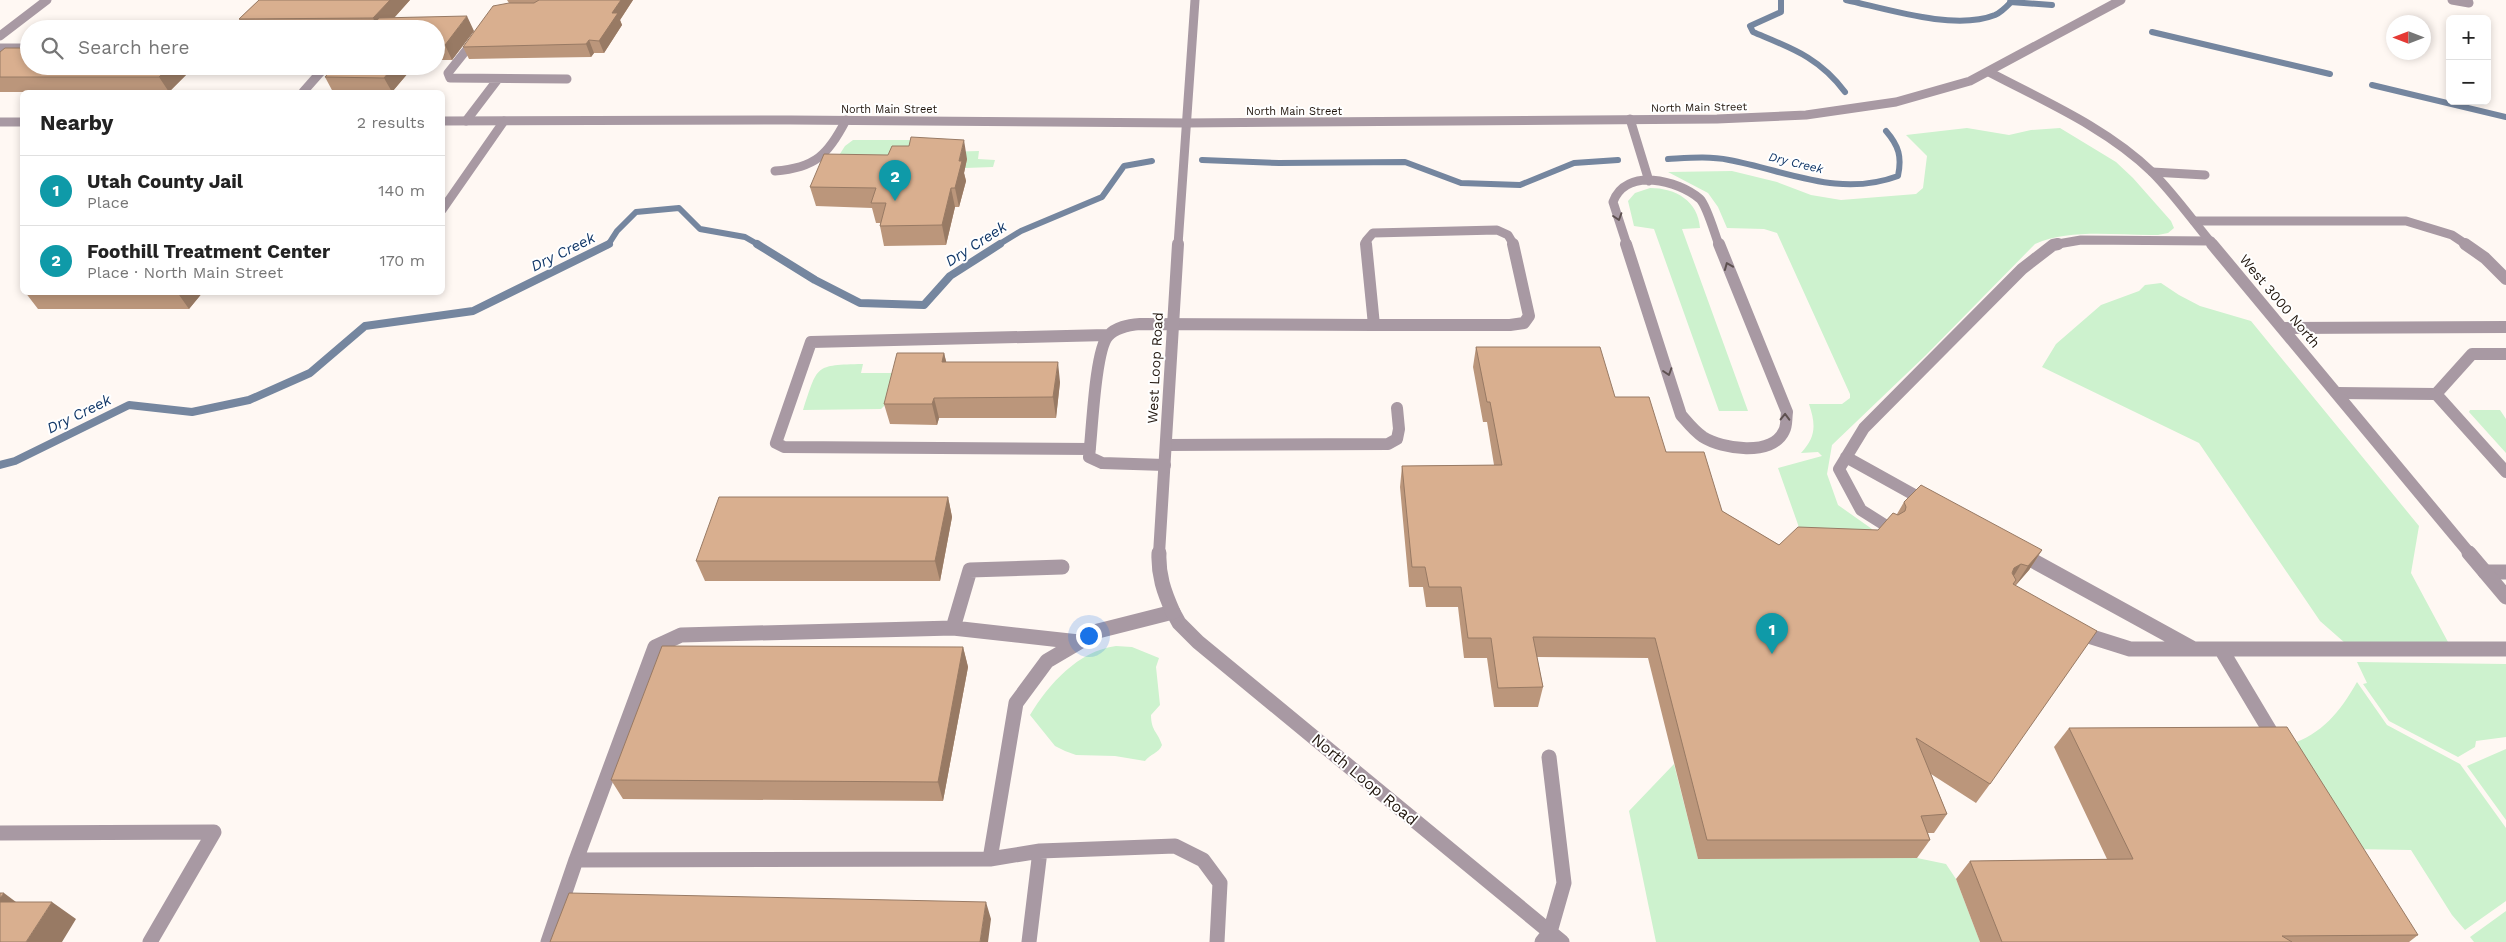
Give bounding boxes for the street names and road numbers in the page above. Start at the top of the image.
street label: North Main Street [1651,100,1748,115]
street label: North Main Street [841,103,937,116]
street label: North Main Street [1246,105,1342,118]
street label: West 3000 North [2236,251,2324,351]
street label: West Loop Road [1144,312,1166,424]
street label: North Loop Road [1308,730,1421,829]

